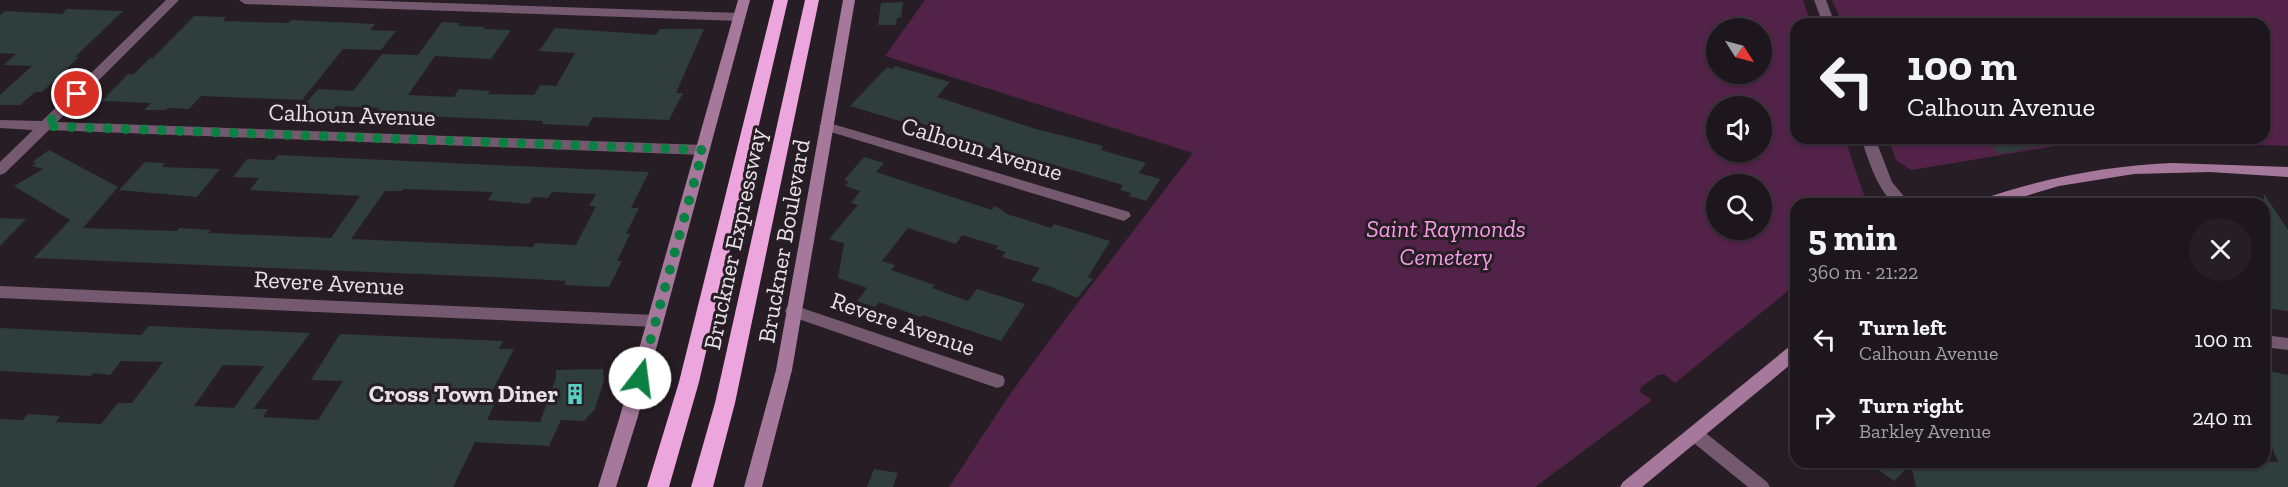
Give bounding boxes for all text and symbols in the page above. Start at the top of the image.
north arrow [1706,18,1772,84]
map controls [1706,18,1772,240]
text: 100 m [1907,40,2017,91]
icon: left [1808,42,1886,120]
pin [51,68,102,119]
icon: arrive [60,77,93,110]
text: Calhoun Avenue [1907,91,2095,123]
button: sound [1706,96,1772,162]
street label: Calhoun Avenue [268,97,436,132]
street label: Calhoun Avenue [898,110,1066,187]
street label: Bruckner Expressway [697,125,772,352]
street label: Bruckner Boulevard [751,137,816,345]
button: search [1706,174,1772,240]
park label: Saint Raymonds Cemetery [1366,214,1526,271]
text: 5 min [1808,216,1897,259]
button: close [2189,218,2252,281]
text: 360 m · 21:22 [1808,260,1918,284]
street label: Revere Avenue [253,264,405,301]
street label: Revere Avenue [827,285,979,362]
text: Turn left [1859,314,1946,341]
icon: left [1808,323,1841,356]
text: 100 m [2194,326,2252,353]
text: Calhoun Avenue [1859,341,1998,365]
position arrow [608,346,672,410]
place label: Cross Town Diner [369,379,558,408]
building icon: Cross Town Diner [563,382,587,406]
text: Turn right [1859,392,1963,419]
icon: right [1808,401,1841,434]
text: 240 m [2192,404,2252,431]
text: Barkley Avenue [1859,419,1991,443]

